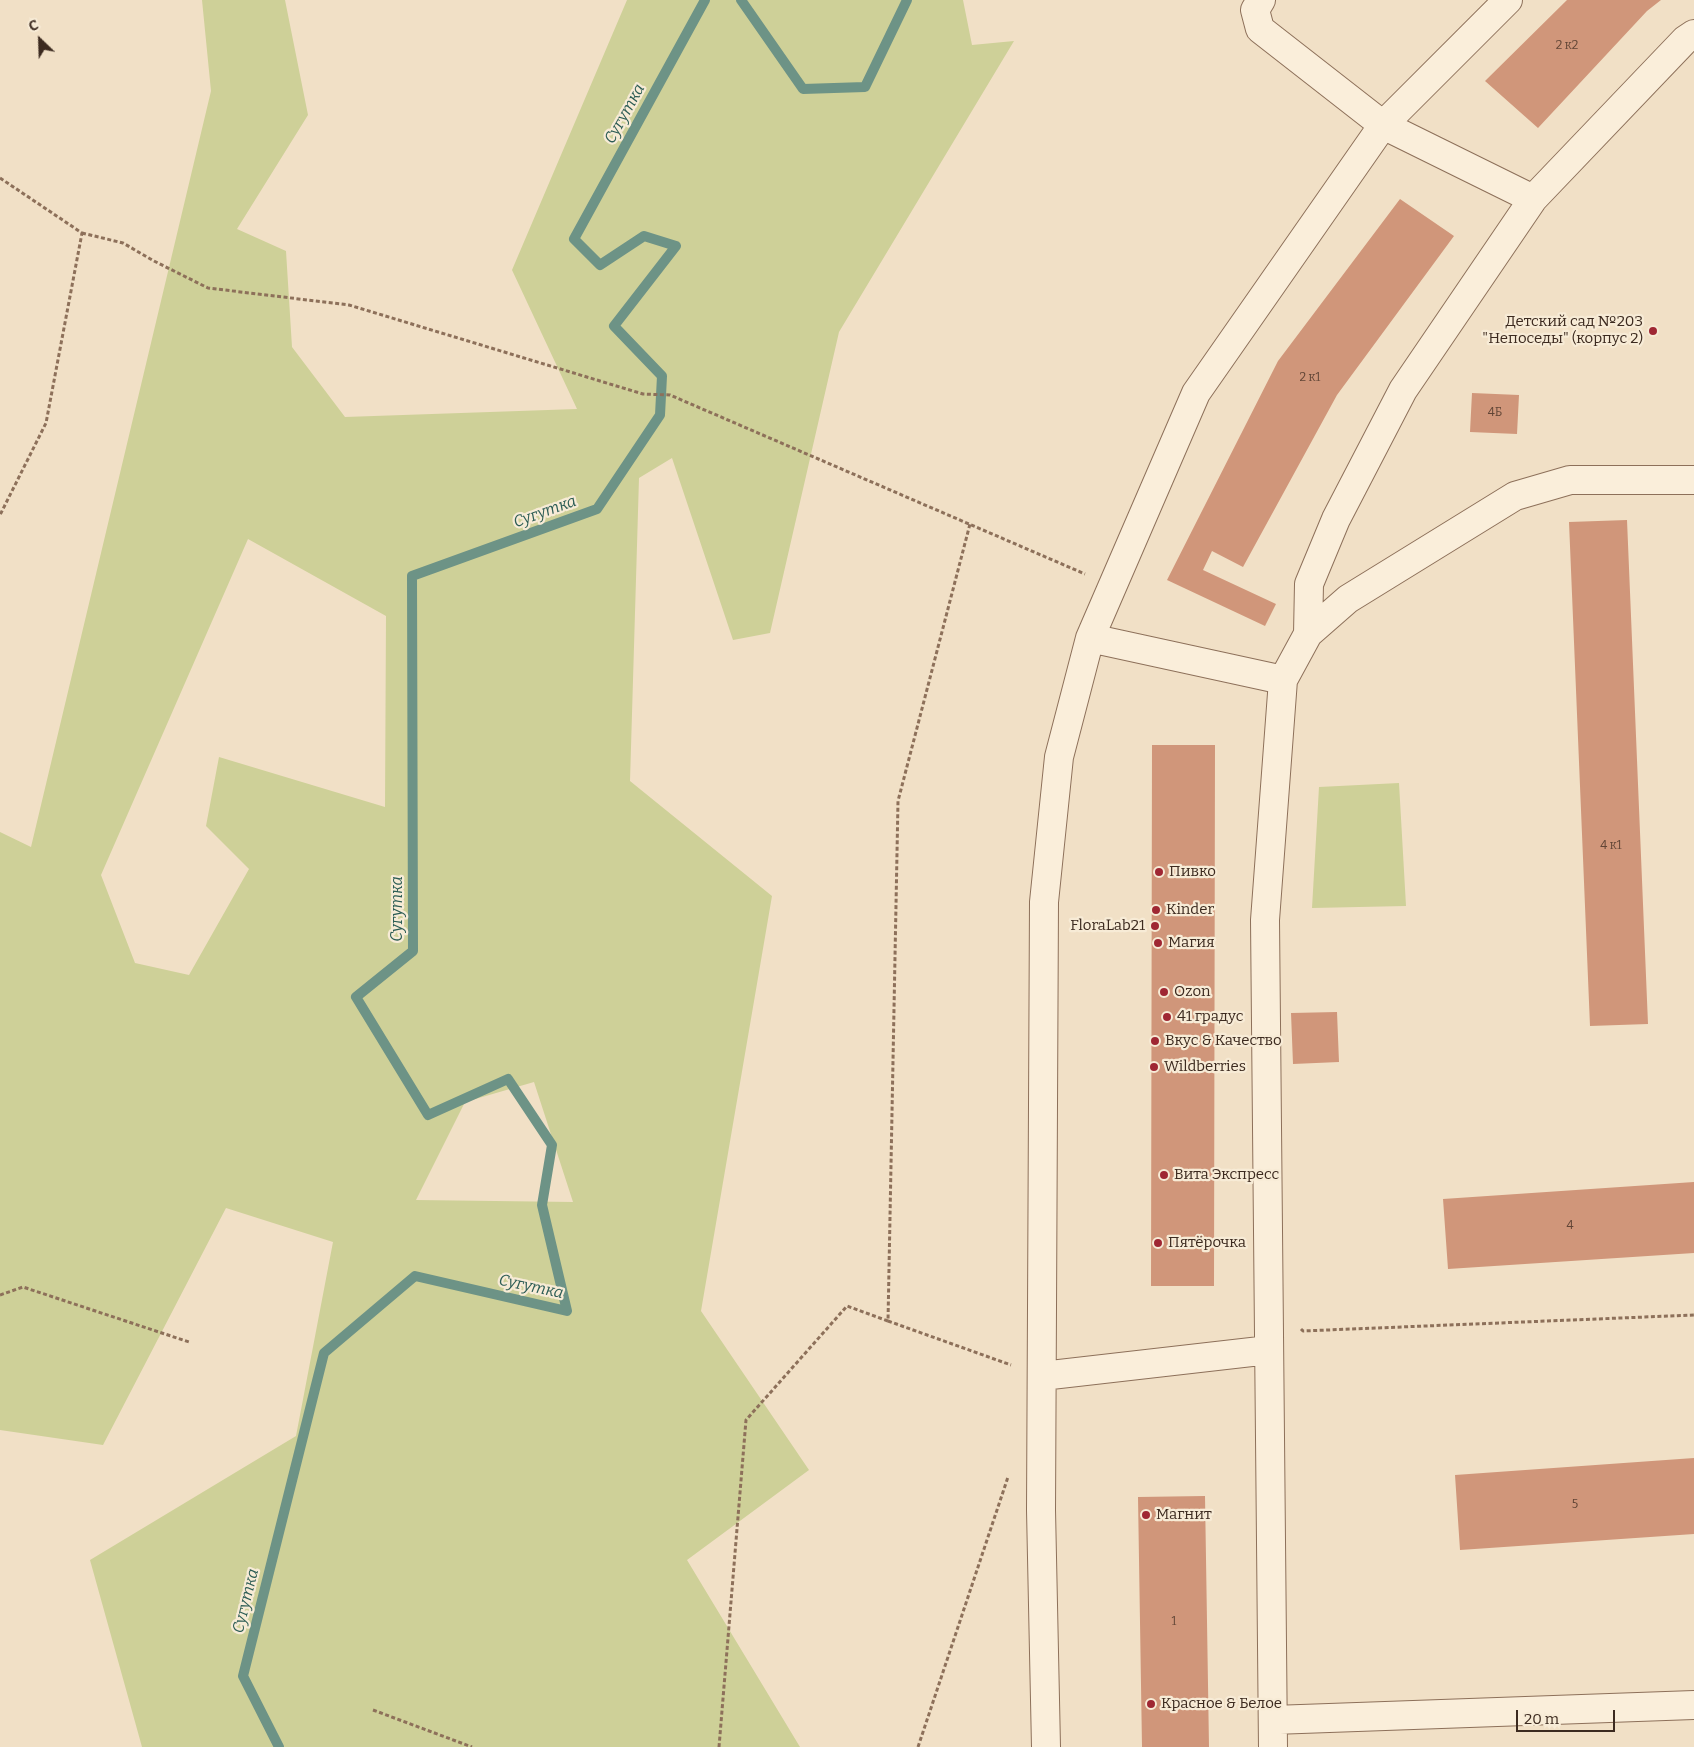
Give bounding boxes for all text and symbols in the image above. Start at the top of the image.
north arrow [15,15,65,65]
text: С [26,16,41,35]
house number: 2 к2 [1556,39,1578,53]
water label: Сугутка [601,81,649,147]
place label: Детский сад №203 "Непоседы" (корпус 2) [1482,313,1643,348]
marker: Детский сад №203 "Непоседы" (корпус 2) [1647,325,1659,337]
house number: 2 к1 [1300,371,1320,385]
house number: 4Б [1488,406,1502,420]
water label: Сугутка [511,492,579,532]
house number: 4 к1 [1600,839,1622,853]
place label: Пивко [1169,863,1216,881]
marker: Пивко [1153,866,1165,878]
water label: Сугутка [388,876,408,942]
place label: Kinder [1166,901,1214,919]
marker: Kinder [1150,904,1162,916]
place label: FloraLab21 [1070,917,1145,935]
marker: FloraLab21 [1149,920,1161,932]
place label: Магия [1168,934,1214,952]
marker: Магия [1152,937,1164,949]
place label: Ozon [1174,983,1211,1001]
marker: Ozon [1158,986,1170,998]
place label: 41 градус [1177,1008,1243,1026]
marker: 41 градус [1161,1011,1173,1023]
place label: Вкус & Качество [1165,1032,1282,1050]
marker: Вкус & Качество [1149,1035,1161,1047]
place label: Wildberries [1164,1058,1246,1076]
marker: Wildberries [1148,1061,1160,1073]
place label: Вита Экспресс [1174,1166,1279,1184]
marker: Вита Экспресс [1158,1169,1170,1181]
house number: 4 [1566,1219,1574,1233]
place label: Пятёрочка [1168,1234,1246,1252]
marker: Пятёрочка [1152,1237,1164,1249]
water label: Сугутка [497,1271,565,1303]
house number: 5 [1572,1498,1578,1512]
place label: Магнит [1156,1506,1212,1524]
marker: Магнит [1140,1509,1152,1521]
water label: Сугутка [229,1567,263,1635]
house number: 1 [1172,1615,1176,1629]
place label: Красное & Белое [1161,1695,1282,1713]
marker: Красное & Белое [1145,1698,1157,1710]
scale bar [1519,1700,1618,1732]
text: 20 m [1524,1710,1559,1728]

